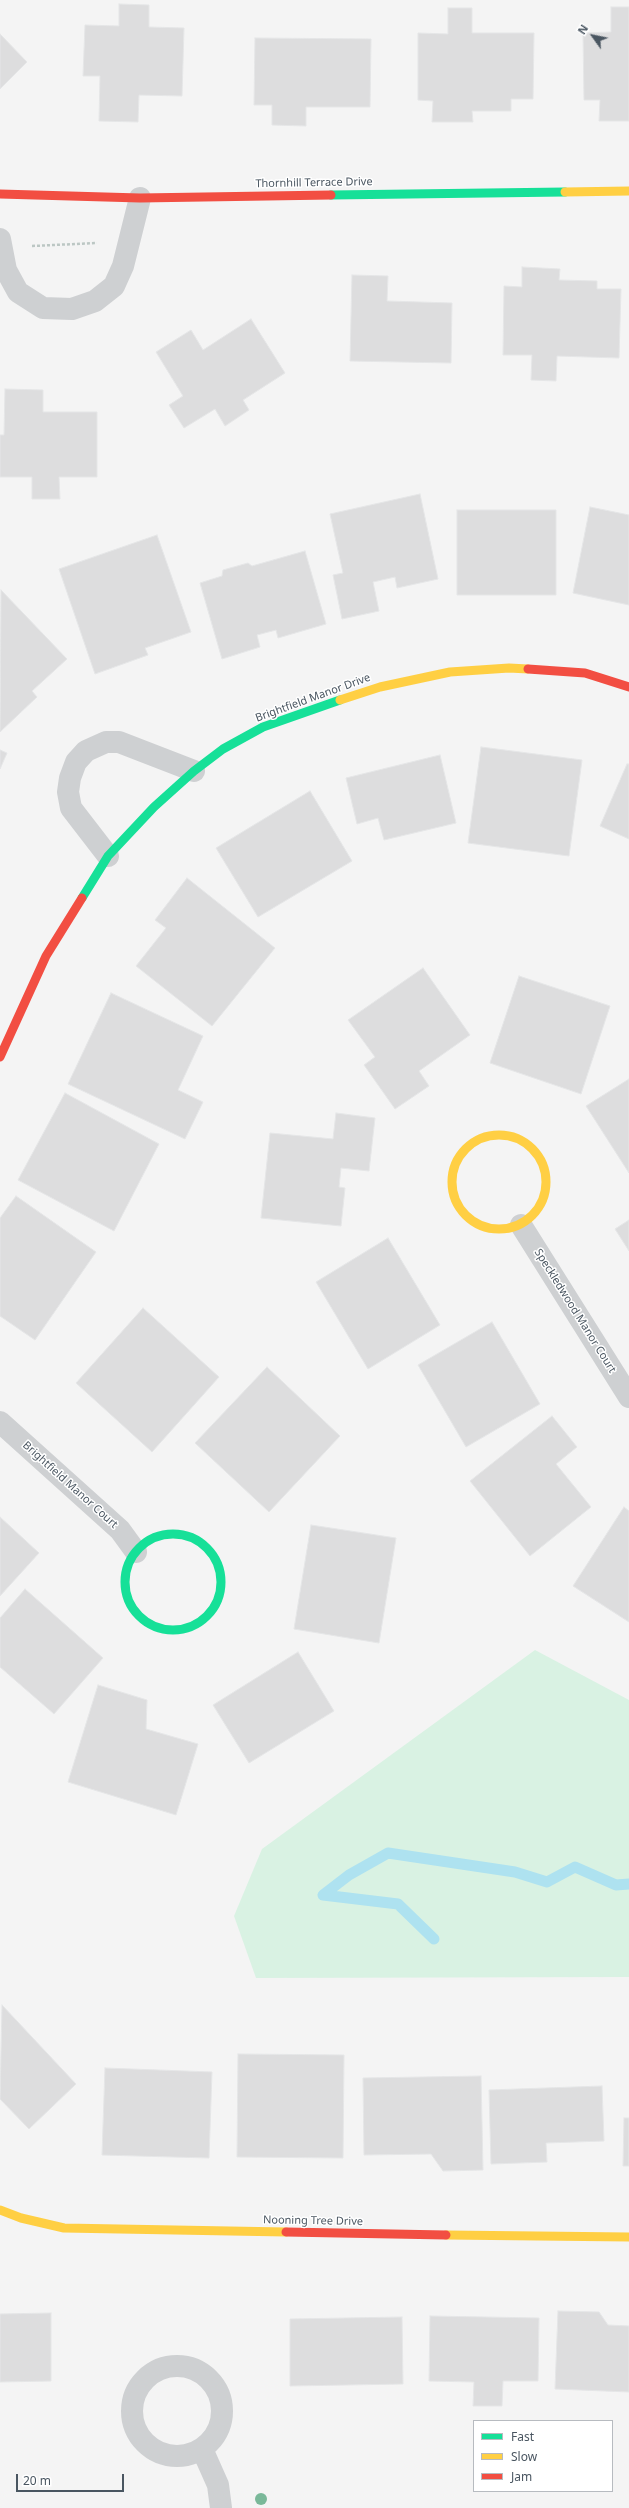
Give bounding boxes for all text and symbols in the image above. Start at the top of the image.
north arrow [573,16,613,56]
text: N [574,21,591,37]
street label: Thornhill Terrace Drive [255,175,373,191]
street label: Brightfield Manor Drive [254,671,372,725]
street label: Speckledwood Manor Court [531,1247,619,1375]
street label: Brightfield Manor Court [20,1439,120,1531]
street label: Nooning Tree Drive [263,2214,363,2228]
legend [473,2420,613,2492]
text: Fast [511,2428,534,2445]
text: Slow [511,2448,537,2465]
scale bar [18,2466,126,2492]
text: Jam [511,2468,532,2485]
text: 20 m [23,2472,51,2489]

